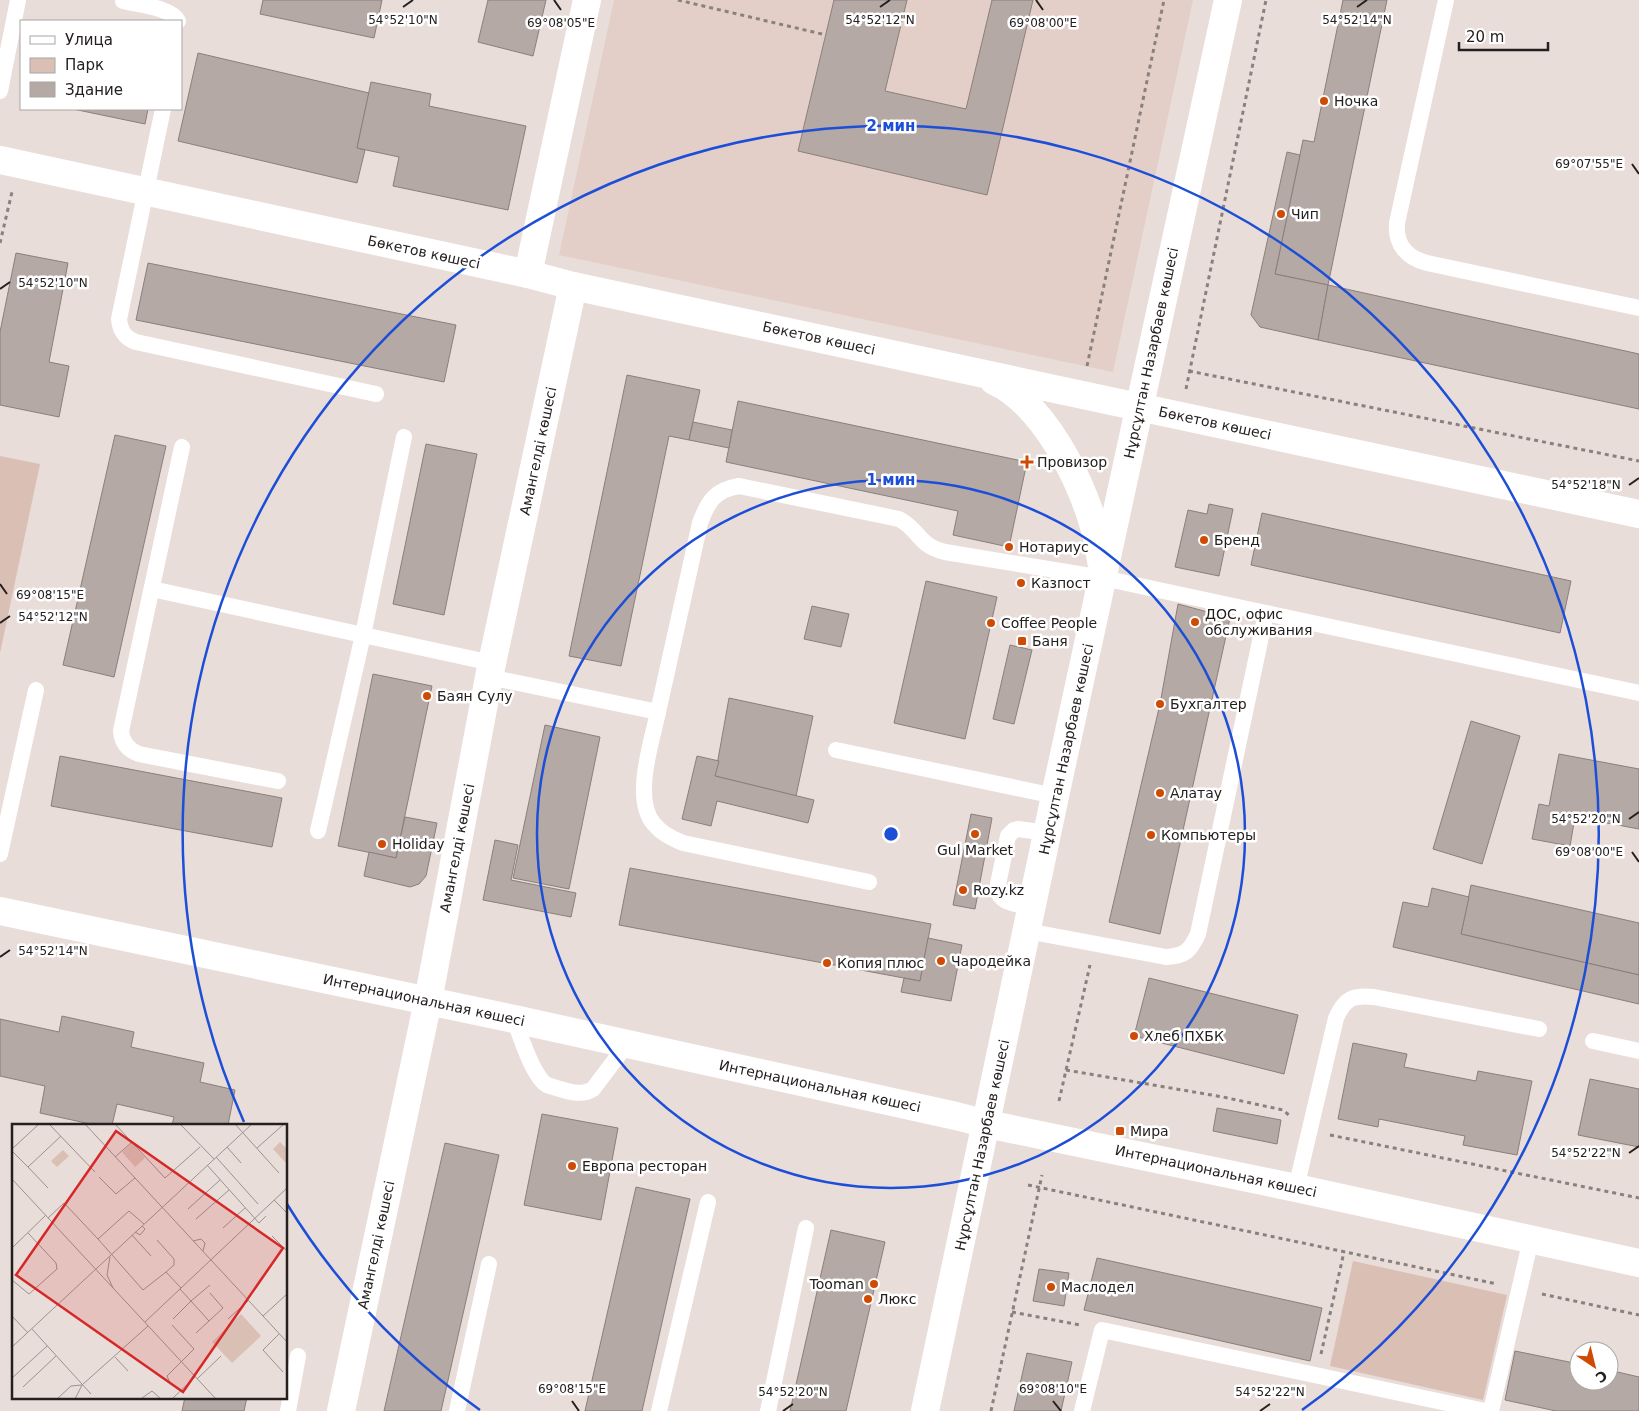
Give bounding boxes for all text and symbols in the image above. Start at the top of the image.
text: 54°52'10"N [368,13,438,27]
text: 54°52'12"N [845,13,915,27]
text: 54°52'14"N [1322,13,1392,27]
text: 69°08'05"E [527,16,595,30]
text: 69°08'00"E [1009,16,1077,30]
legend [20,20,182,110]
scale bar [1459,20,1548,52]
text: 20 m [1466,28,1504,46]
text: Улица [65,31,113,49]
text: Парк [65,56,104,74]
text: Здание [65,81,123,99]
place label: Ночка [1334,93,1378,109]
marker: Ночка [1318,95,1330,107]
text: 2 мин [867,117,915,135]
text: 69°07'55"E [1555,157,1623,171]
place label: Чип [1291,206,1319,222]
marker: Чип [1275,208,1287,220]
street label: Бөкетов көшесі [366,232,482,272]
street label: Нұрсұлтан Назарбаев көшесі [1121,246,1181,460]
text: 54°52'10"N [18,276,88,290]
street label: Бөкетов көшесі [761,318,877,358]
street label: Амангелді көшесі [517,385,559,517]
street label: Бөкетов көшесі [1157,403,1273,443]
place label: Провизор [1037,454,1107,470]
marker: Провизор [1021,456,1033,468]
text: 1 мин [867,471,915,489]
text: 54°52'18"N [1551,478,1621,492]
place label: Бренд [1214,532,1260,548]
marker: Бренд [1198,534,1210,546]
place label: Нотариус [1019,539,1089,555]
marker: Нотариус [1003,541,1015,553]
place label: Казпост [1031,575,1091,591]
marker: Казпост [1015,577,1027,589]
text: 69°08'15"E [16,588,84,602]
place label: ДОС, офис обслуживания [1205,606,1312,638]
text: 54°52'12"N [18,610,88,624]
place label: Coffee People [1001,615,1097,631]
marker: ДОС, офис обслуживания [1189,616,1201,628]
marker: Coffee People [985,617,997,629]
place label: Баня [1032,633,1068,649]
marker: Баня [1016,635,1028,647]
street label: Нұрсұлтан Назарбаев көшесі [1036,642,1096,856]
place label: Баян Сулу [437,688,513,704]
marker: Баян Сулу [421,690,433,702]
place label: Бухгалтер [1170,696,1247,712]
marker: Бухгалтер [1154,698,1166,710]
street label: Амангелді көшесі [437,782,477,914]
place label: Алатау [1170,785,1222,801]
marker: Алатау [1154,787,1166,799]
text: 54°52'20"N [1551,812,1621,826]
centre of rings [882,825,900,843]
place label: Компьютеры [1161,827,1256,843]
marker: Gul Market [969,828,981,840]
marker: Компьютеры [1145,829,1157,841]
place label: Holiday [392,836,445,852]
marker: Holiday [376,838,388,850]
place label: Gul Market [937,842,1014,858]
text: 69°08'00"E [1555,845,1623,859]
place label: Rozy.kz [973,882,1024,898]
marker: Rozy.kz [957,884,969,896]
text: 54°52'14"N [18,944,88,958]
place label: Чародейка [951,953,1031,969]
place label: Копия плюс [837,955,924,971]
marker: Чародейка [935,955,947,967]
marker: Копия плюс [821,957,833,969]
street label: Интернациональная көшесі [322,971,526,1029]
place label: Хлеб ПХБК [1144,1028,1224,1044]
marker: Хлеб ПХБК [1128,1030,1140,1042]
street label: Нұрсұлтан Назарбаев көшесі [952,1038,1012,1252]
street label: Интернациональная көшесі [718,1057,922,1115]
place label: Мира [1130,1123,1169,1139]
inset map [12,1124,288,1398]
marker: Мира [1114,1125,1126,1137]
street label: Интернациональная көшесі [1114,1142,1318,1200]
text: 54°52'22"N [1551,1146,1621,1160]
place label: Европа ресторан [582,1158,707,1174]
marker: Европа ресторан [566,1160,578,1172]
street label: Амангелді көшесі [355,1179,397,1311]
place label: Tooman [809,1276,864,1292]
marker: Tooman [868,1278,880,1290]
place label: Маслодел [1061,1279,1134,1295]
marker: Маслодел [1045,1281,1057,1293]
place label: Люкс [878,1291,916,1307]
marker: Люкс [862,1293,874,1305]
north arrow [1569,1341,1619,1391]
text: С [1593,1367,1610,1386]
text: 69°08'15"E [538,1382,606,1396]
text: 69°08'10"E [1019,1382,1087,1396]
text: 54°52'20"N [758,1385,828,1399]
text: 54°52'22"N [1235,1385,1305,1399]

